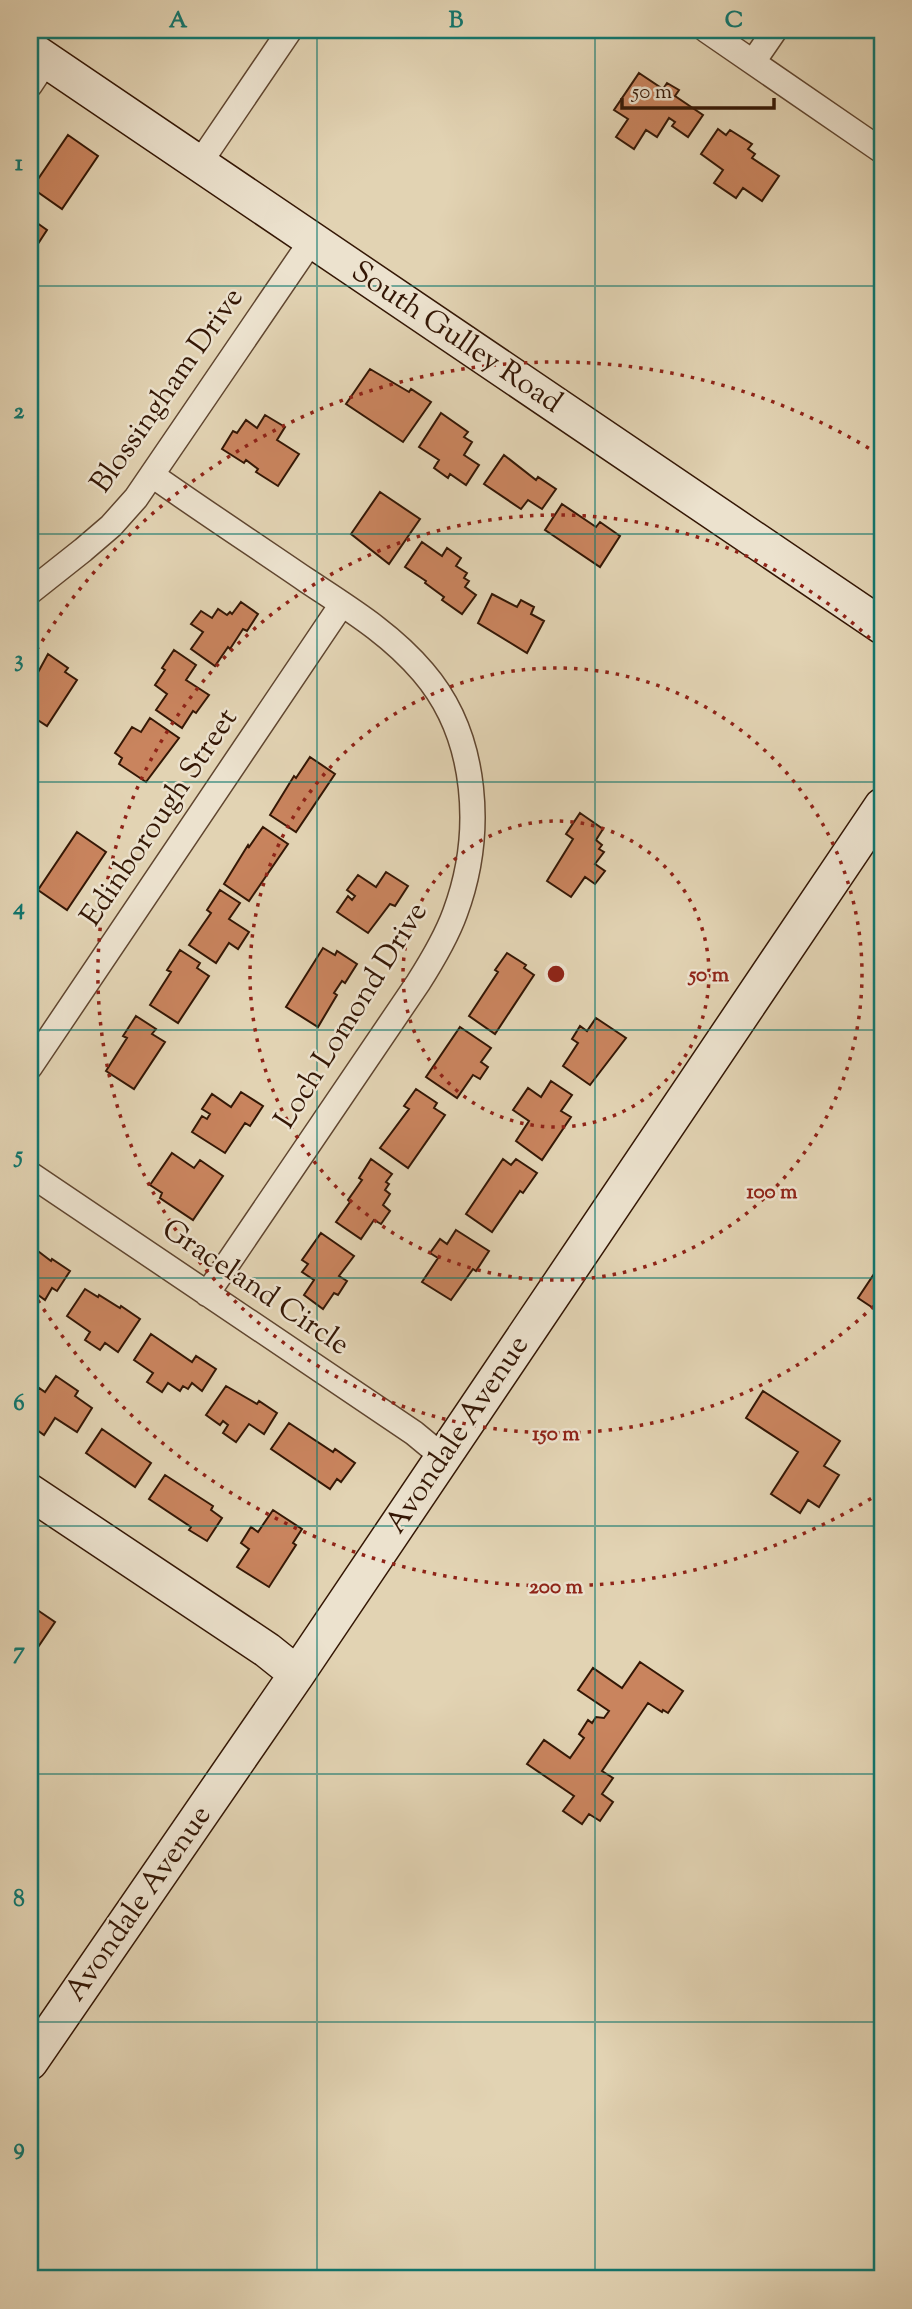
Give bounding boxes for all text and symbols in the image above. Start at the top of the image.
text: A [169,5,188,38]
text: B [449,5,464,38]
text: C [725,5,743,38]
scale bar [622,66,774,110]
text: 50 m [631,78,672,108]
text: 1 [15,148,23,181]
street label: South Gulley Road [342,251,570,425]
street label: Blossingham Drive [81,279,255,503]
text: 2 [14,396,25,429]
text: 3 [14,644,24,677]
street label: Edinborough Street [71,700,249,936]
text: 4 [12,892,25,925]
street label: Loch Lomond Drive [265,894,439,1138]
text: 50 m [687,961,730,991]
centre of rings [544,962,568,986]
text: 5 [13,1140,23,1173]
text: 100 m [747,1178,798,1208]
street label: Graceland Circle [152,1209,358,1367]
street label: Avondale Avenue [376,1327,540,1543]
text: 6 [13,1388,25,1421]
text: 150 m [532,1420,580,1450]
text: 200 m [529,1573,584,1603]
text: 7 [13,1636,25,1669]
street label: Avondale Avenue [55,1797,223,2011]
text: 8 [13,1884,25,1917]
text: 9 [13,2132,25,2165]

